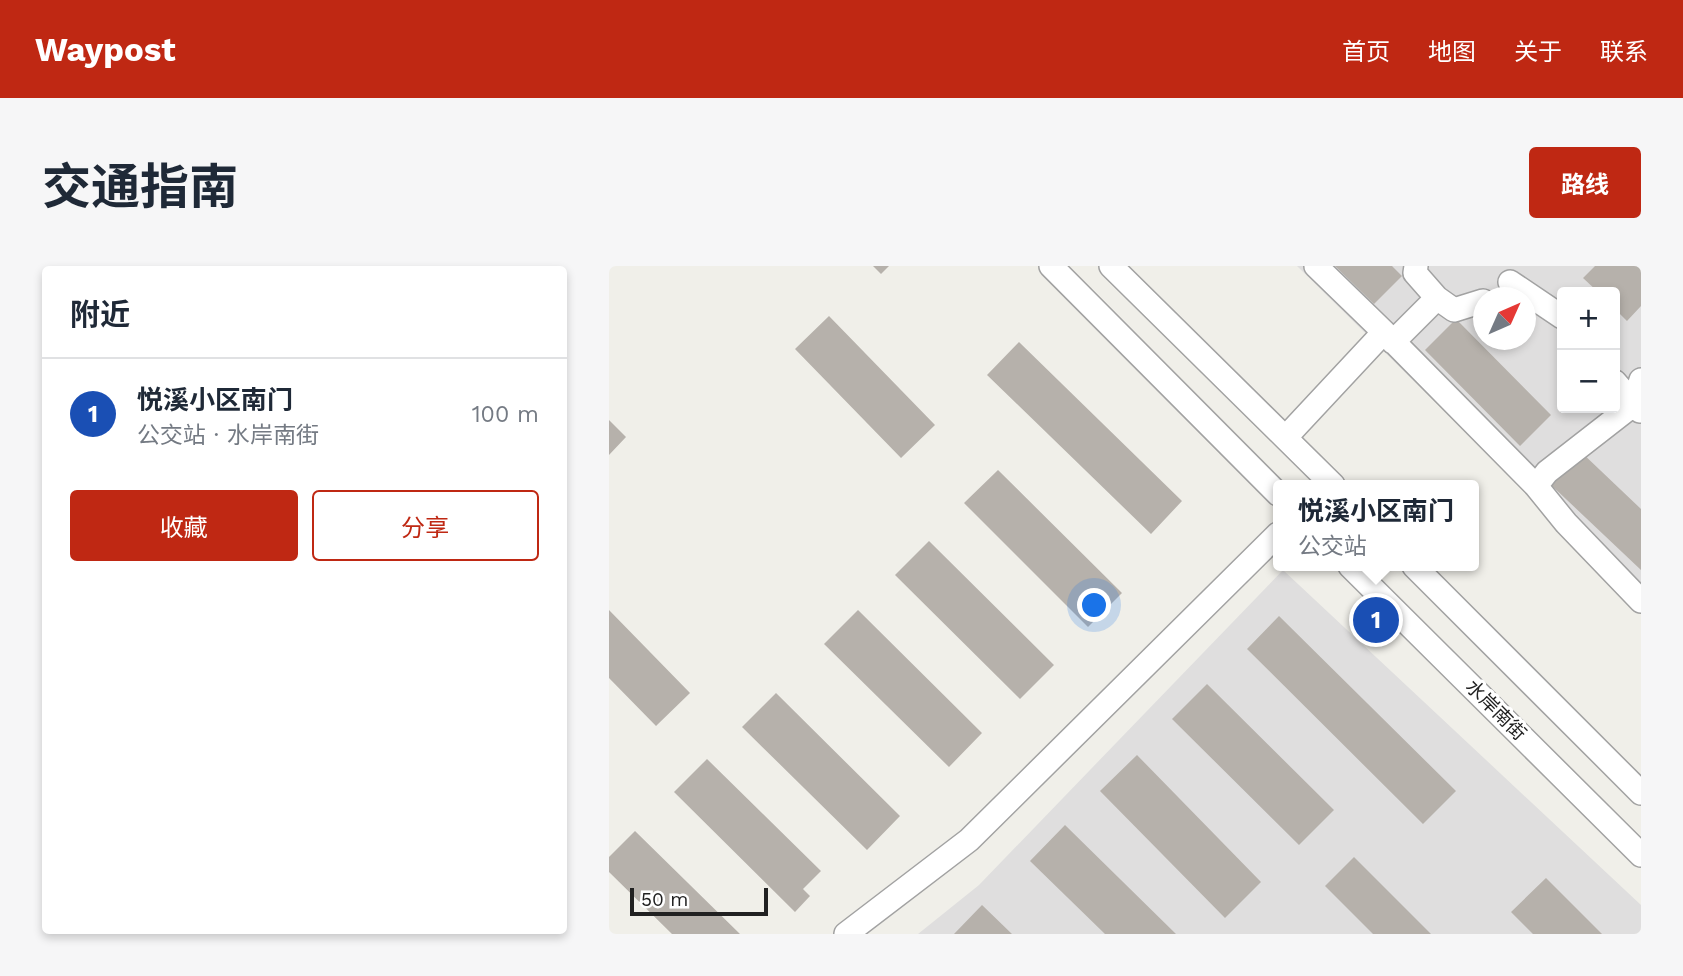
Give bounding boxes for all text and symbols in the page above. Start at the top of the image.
text: Waypost [35,30,176,69]
text: 首页 [1342,38,1390,66]
text: 地图 [1428,38,1476,66]
text: 关于 [1514,38,1562,66]
text: 联系 [1600,38,1648,66]
button: 路线 [1529,147,1641,218]
text: 交通指南 [42,158,238,216]
north arrow [1473,287,1536,350]
map controls [1557,287,1620,413]
button: + [1557,287,1620,350]
text: 附近 [70,297,130,332]
button: − [1557,350,1620,413]
text: 悦溪小区南门 [137,385,293,415]
text: 1 [88,401,98,428]
text: 100 m [472,401,539,428]
text: 公交站 · 水岸南街 [137,422,319,449]
popup [1273,480,1479,571]
button: 收藏 [70,490,298,561]
button: 分享 [312,490,539,561]
text: 悦溪小区南门 [1298,496,1454,526]
text: 公交站 [1298,533,1367,560]
your location [1077,588,1111,622]
pin: 1 [1353,594,1399,646]
street label: 水岸南街 [1461,675,1531,745]
scale bar [630,885,768,917]
text: 50 m [641,888,688,911]

